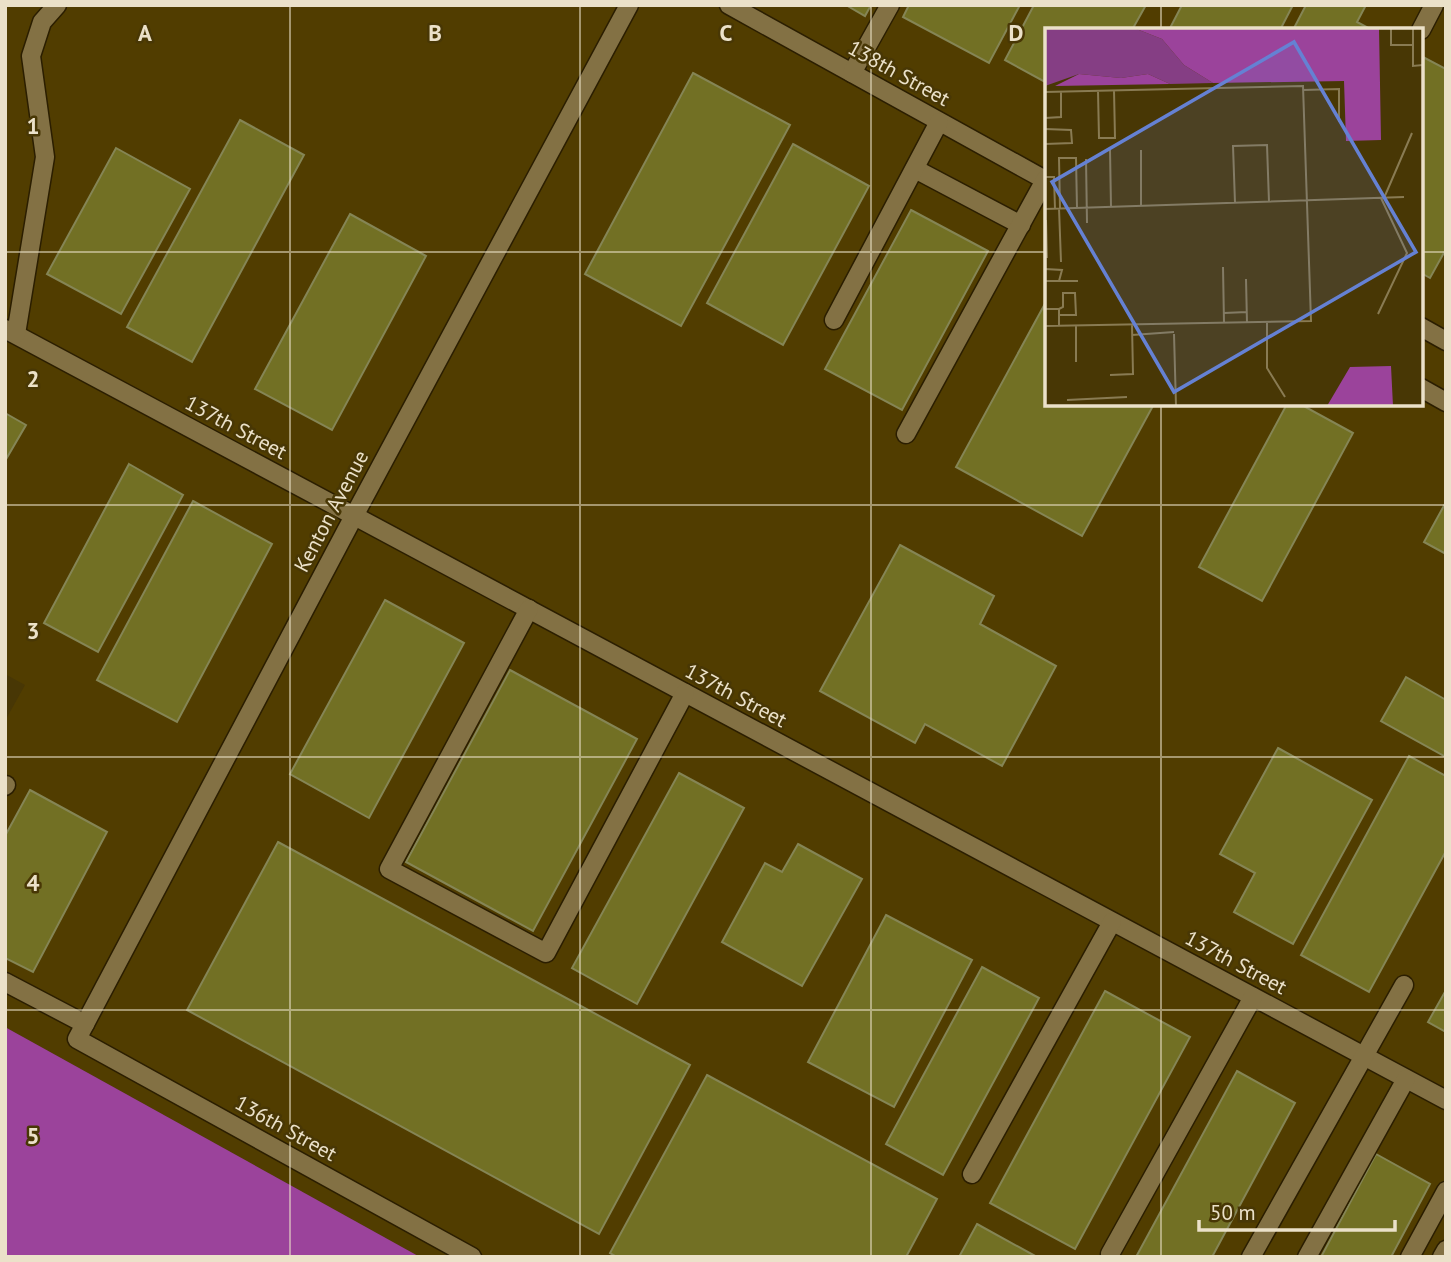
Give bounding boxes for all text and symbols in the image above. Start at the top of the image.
text: A [138,18,152,47]
text: B [428,18,442,47]
text: C [720,18,733,47]
text: D [1009,18,1023,47]
inset map [1045,28,1423,406]
street label: 138th Street [843,34,955,112]
text: 1 [26,111,40,140]
text: 2 [26,364,40,393]
street label: 137th Street [180,389,292,465]
street label: Kenton Avenue [288,445,374,577]
text: 3 [26,616,40,645]
street label: 137th Street [680,657,792,733]
text: 4 [26,868,40,897]
street label: 137th Street [1180,924,1292,1000]
street label: 136th Street [230,1089,342,1167]
text: 5 [26,1121,40,1150]
scale bar [1199,1188,1395,1232]
text: 50 m [1210,1199,1256,1226]

